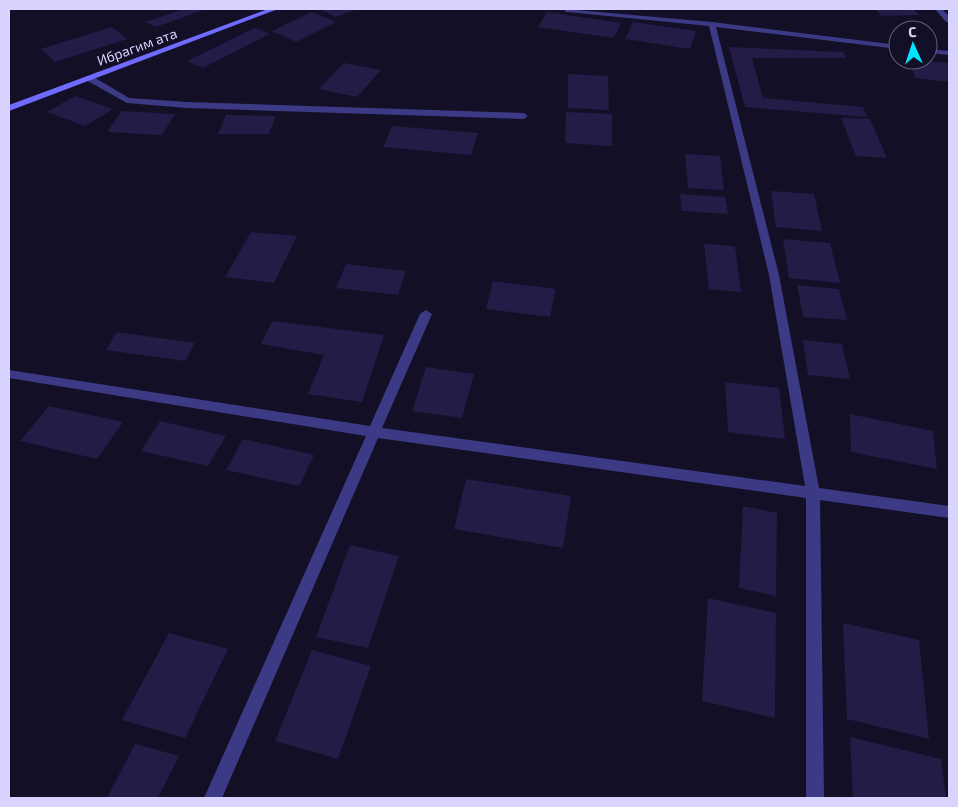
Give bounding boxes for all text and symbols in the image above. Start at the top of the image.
north arrow [888,20,938,70]
text: С [908,23,917,40]
street label: Ибрагим ата [94,24,179,69]

